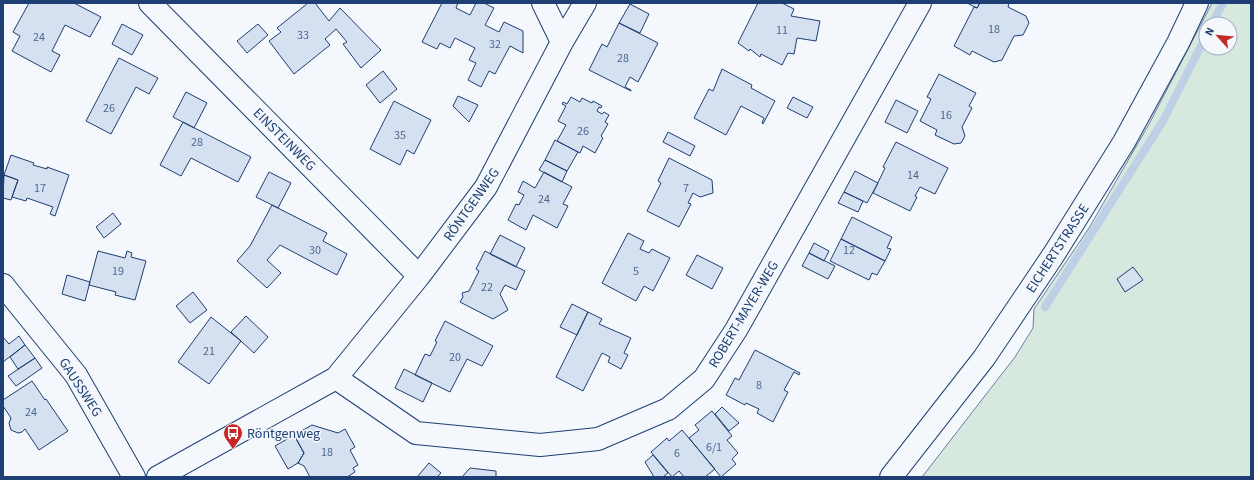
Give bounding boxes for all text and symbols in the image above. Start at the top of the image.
north arrow [1198,16,1238,56]
house number: 18 [988,21,1000,38]
house number: 11 [776,22,788,39]
text: N [1201,25,1218,38]
house number: 33 [297,27,309,44]
house number: 24 [33,29,45,46]
house number: 32 [489,36,501,53]
house number: 28 [617,50,629,67]
house number: 26 [103,100,115,117]
street label: EINSTEINWEG [248,104,320,176]
house number: 16 [940,107,952,124]
house number: 26 [577,123,589,140]
house number: 35 [394,127,406,144]
house number: 28 [191,134,203,151]
street label: RÖNTGENWEG [439,164,505,245]
house number: 14 [907,167,919,184]
house number: 17 [34,180,46,197]
house number: 7 [683,180,689,197]
house number: 24 [538,191,550,208]
street label: EICHERTSTRASSE [1021,200,1094,297]
house number: 30 [309,242,321,259]
house number: 12 [843,242,855,259]
street label: ROBERT-MAYER-WEG [704,257,784,372]
house number: 19 [112,263,124,280]
house number: 5 [633,263,639,280]
house number: 22 [481,279,493,296]
house number: 21 [203,343,215,360]
house number: 20 [449,349,461,366]
street label: GAUSSWEG [54,354,107,421]
house number: 8 [756,377,762,394]
house number: 24 [25,404,37,421]
bus stop icon: Röntgenweg [222,422,244,450]
place label: Röntgenweg [247,424,320,444]
house number: 6/1 [706,439,722,456]
house number: 18 [321,444,333,461]
house number: 6 [674,445,680,462]

